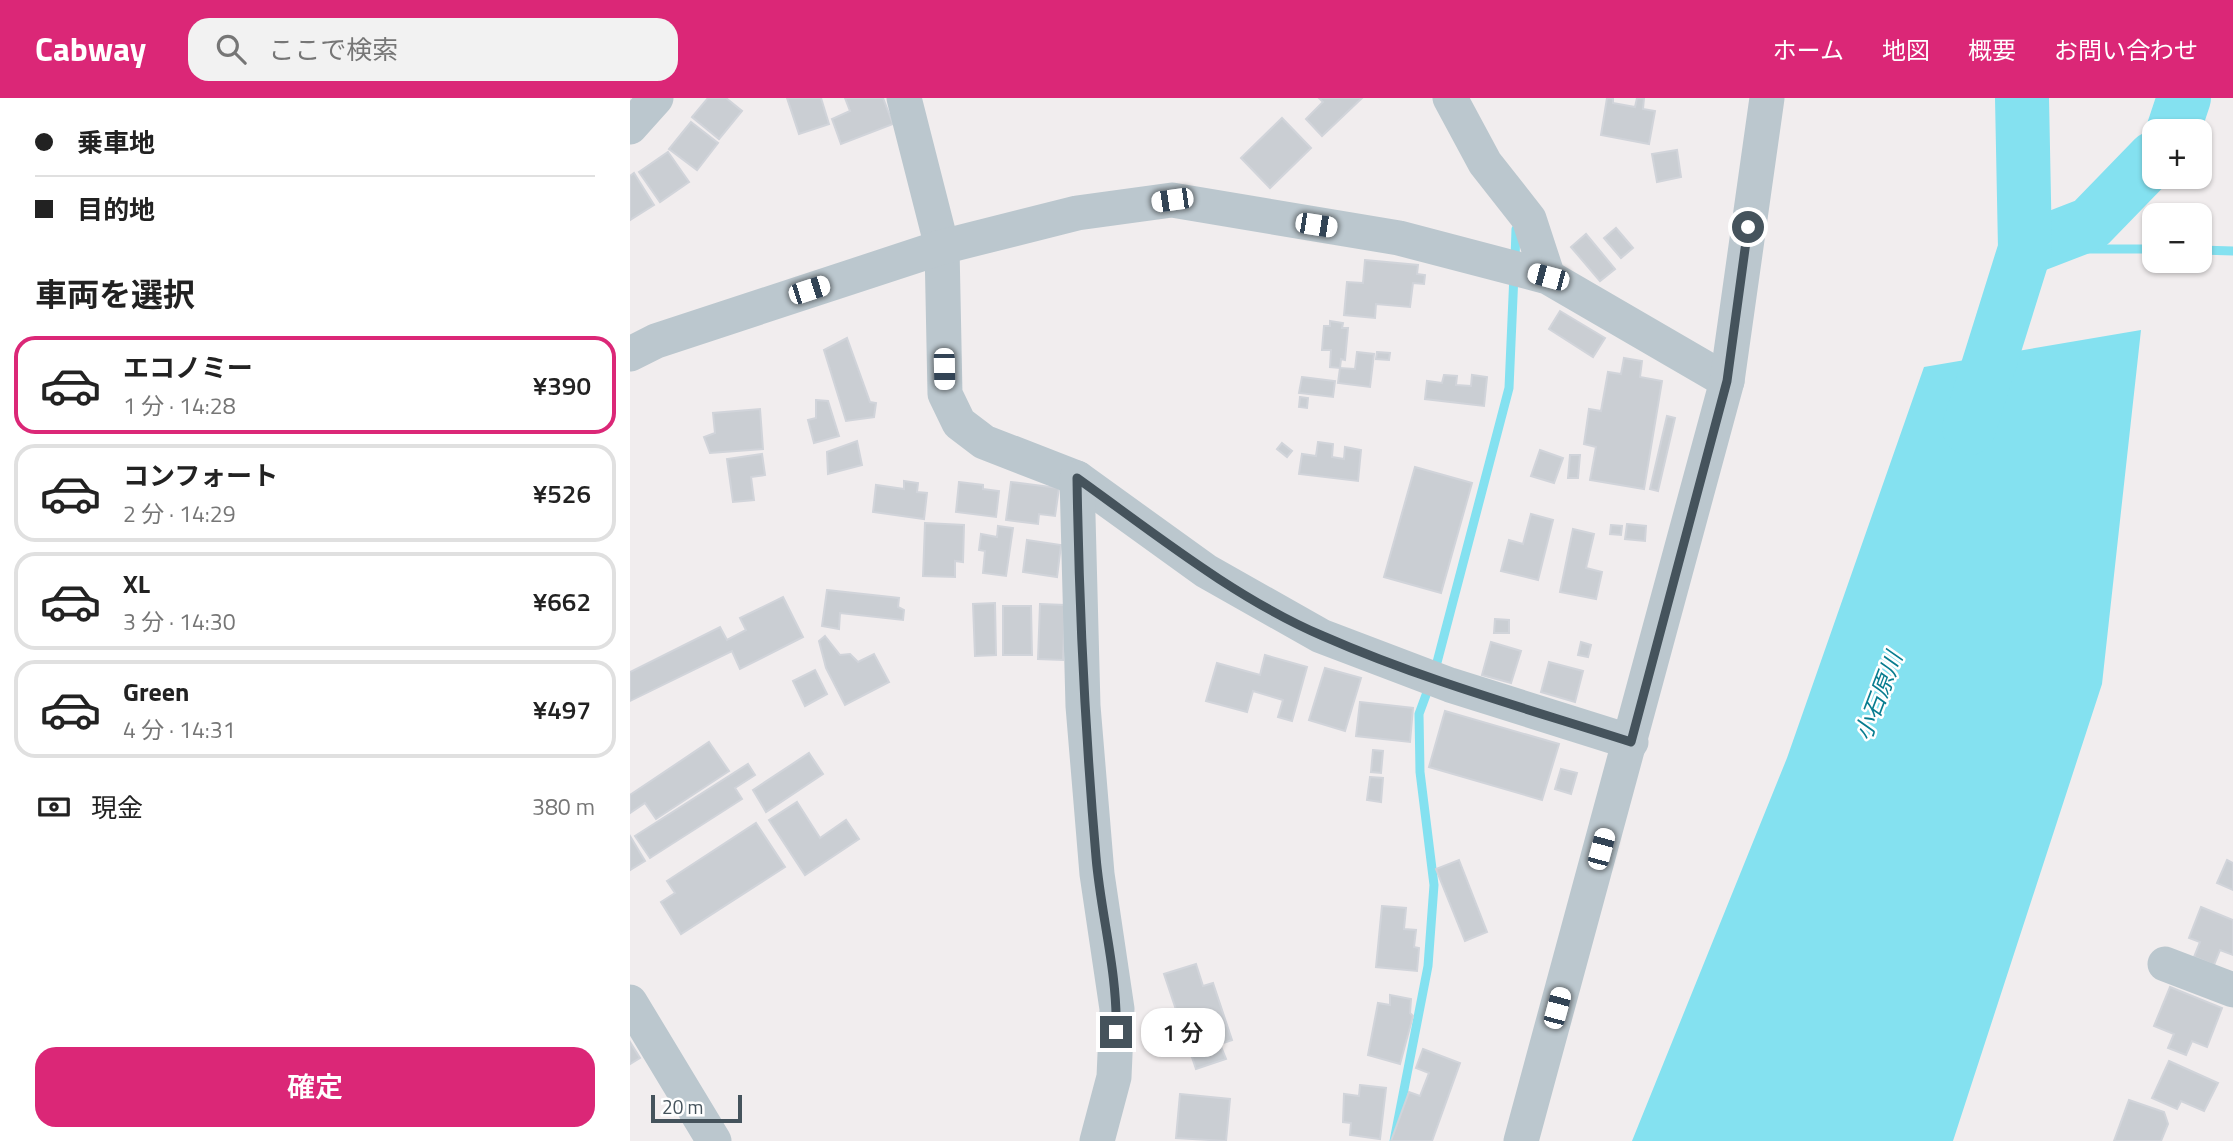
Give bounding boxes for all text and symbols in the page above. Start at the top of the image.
search box [188,18,678,81]
text: Cabway [35,24,146,74]
icon: search [212,30,250,68]
text: ここで検索 [268,30,398,69]
text: ホーム [1773,32,1844,68]
text: 地図 [1882,32,1930,68]
text: 概要 [1968,32,2016,68]
text: お問い合わせ [2054,32,2198,68]
map controls [2142,119,2212,273]
button: + [2142,119,2212,189]
text: 乗車地 [77,123,155,162]
car [1150,187,1195,213]
text: 目的地 [77,190,155,229]
button: − [2142,203,2212,273]
car [1294,211,1339,239]
route start [1732,211,1764,243]
car [1525,261,1572,293]
text: 車両を選択 [35,270,195,318]
car [786,274,833,306]
text: エコノミー [123,348,253,387]
car [934,348,955,390]
icon: car [39,354,102,417]
text: ¥390 [533,366,591,405]
text: 1 分 · 14:28 [123,388,236,423]
text: コンフォート [123,456,278,495]
icon: car [39,462,102,525]
text: ¥526 [533,474,591,513]
text: 2 分 · 14:29 [123,496,236,531]
text: XL [123,564,150,603]
icon: car [39,570,102,633]
text: ¥662 [533,582,591,621]
text: 3 分 · 14:30 [123,604,236,639]
water label: 小石原川 [1845,644,1912,745]
text: Green [123,672,189,711]
icon: car [39,678,102,741]
text: ¥497 [533,690,591,729]
text: 4 分 · 14:31 [123,712,236,747]
icon: cash [35,788,73,826]
text: 現金 [91,788,143,827]
text: 380 m [532,789,595,824]
car [1586,826,1617,872]
car [1542,985,1573,1031]
callout: 1 分 [1140,1007,1224,1056]
text: 1 分 [1163,1015,1203,1050]
route end [1100,1016,1132,1048]
button: 確定 [35,1047,595,1127]
scale bar [651,1092,742,1124]
text: 20 m [662,1092,703,1121]

